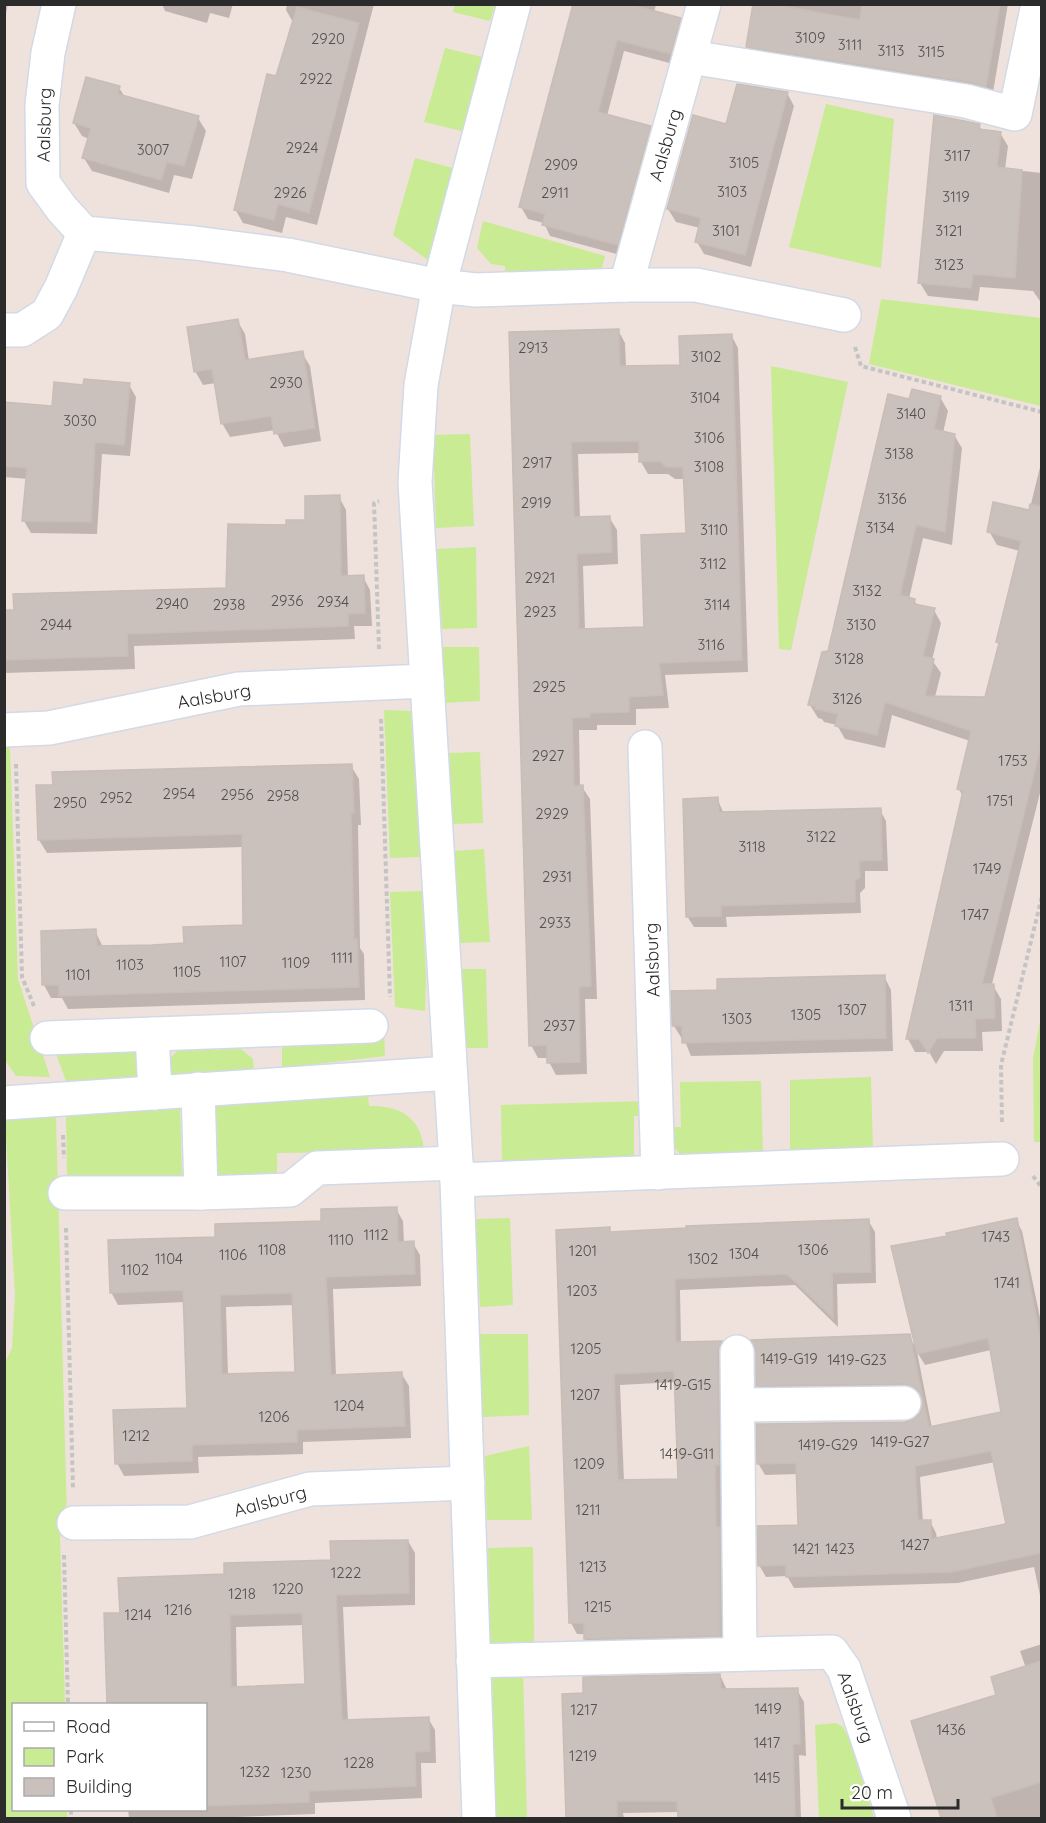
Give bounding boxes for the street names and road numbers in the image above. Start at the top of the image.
street label: Aalsburg [32,88,56,162]
street label: Aalsburg [644,106,686,184]
street label: Aalsburg [175,678,253,714]
street label: Aalsburg [639,922,665,998]
street label: Aalsburg [231,1480,309,1522]
street label: Aalsburg [832,1668,880,1746]

